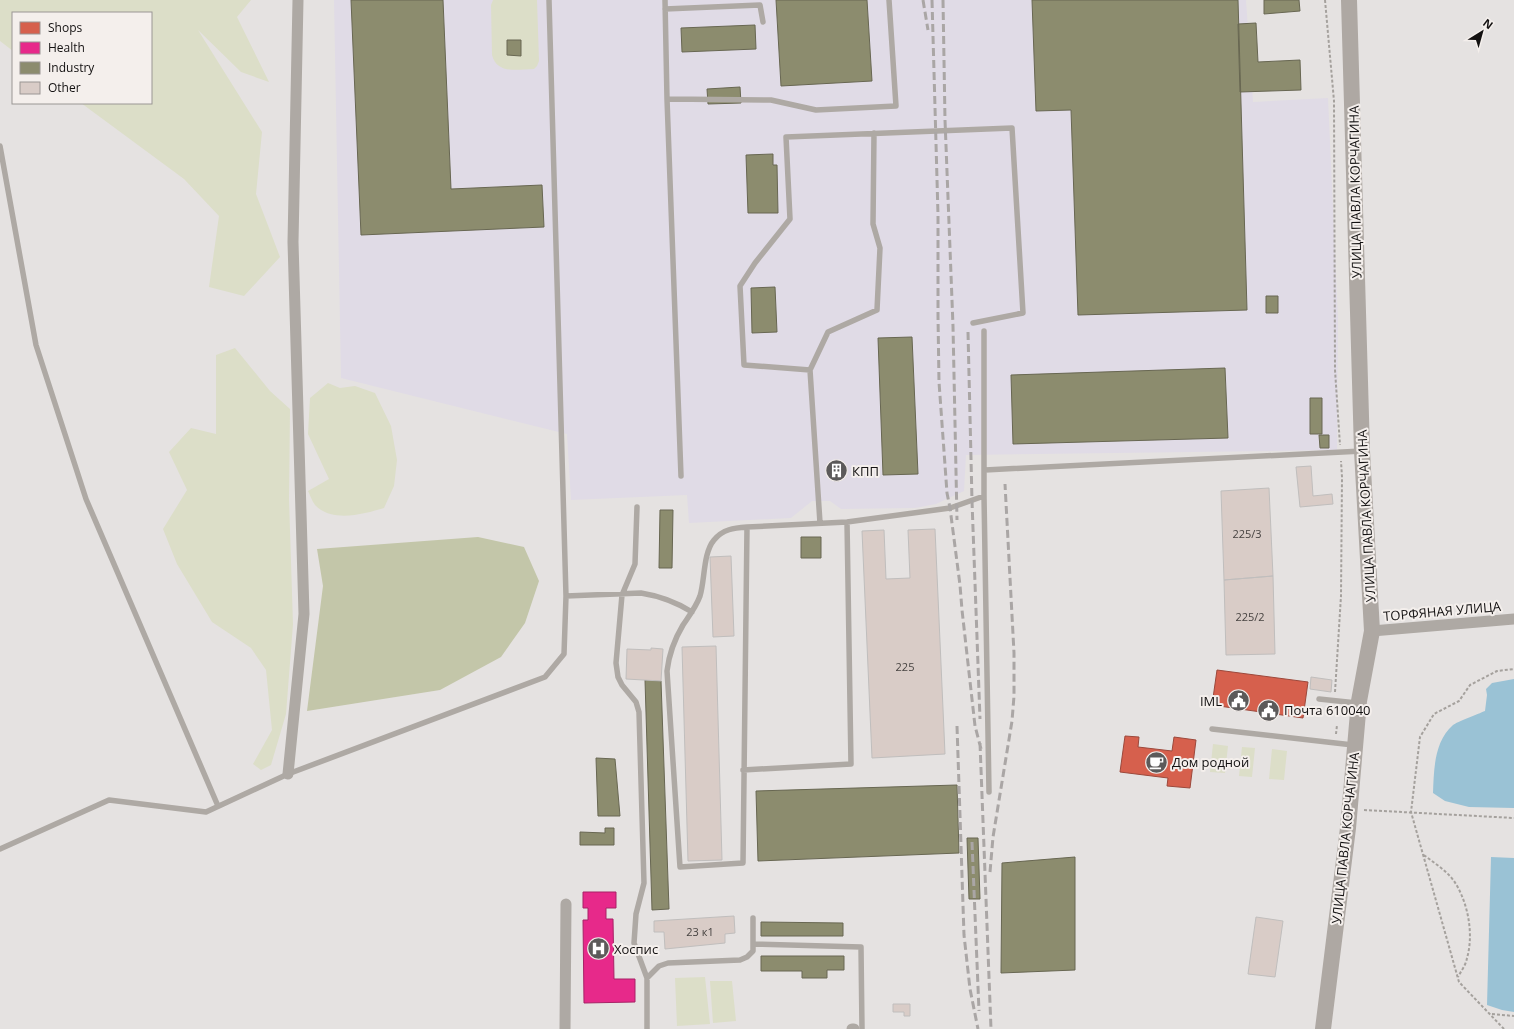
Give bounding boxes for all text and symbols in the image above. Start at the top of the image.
legend [12,12,152,104]
north arrow [1462,12,1502,52]
text: N [1480,15,1496,32]
text: Shops [48,19,83,36]
text: Health [48,39,85,56]
text: Industry [48,59,95,76]
text: Other [48,79,81,96]
street label: УЛИЦА ПАВЛА КОРЧАГИНА [1344,105,1366,278]
street label: УЛИЦА ПАВЛА КОРЧАГИНА [1352,429,1380,603]
building icon: КПП [823,458,849,484]
place label: КПП [852,462,879,480]
house number: 225/3 [1232,526,1262,541]
street label: ТОРФЯНАЯ УЛИЦА [1382,597,1502,625]
house number: 225/2 [1235,609,1265,624]
house number: 225 [896,659,914,674]
public building icon: IML [1225,688,1251,714]
place label: IML [1200,692,1222,710]
public building icon: Почта 610040 [1256,697,1282,723]
place label: Почта 610040 [1284,701,1371,719]
cafe icon: Дом родной [1144,749,1170,775]
street label: УЛИЦА ПАВЛА КОРЧАГИНА [1327,750,1363,925]
place label: Дом родной [1172,753,1249,771]
house number: 23 к1 [686,924,714,939]
hospital icon: Хоспис [586,936,612,962]
place label: Хоспис [614,940,658,958]

